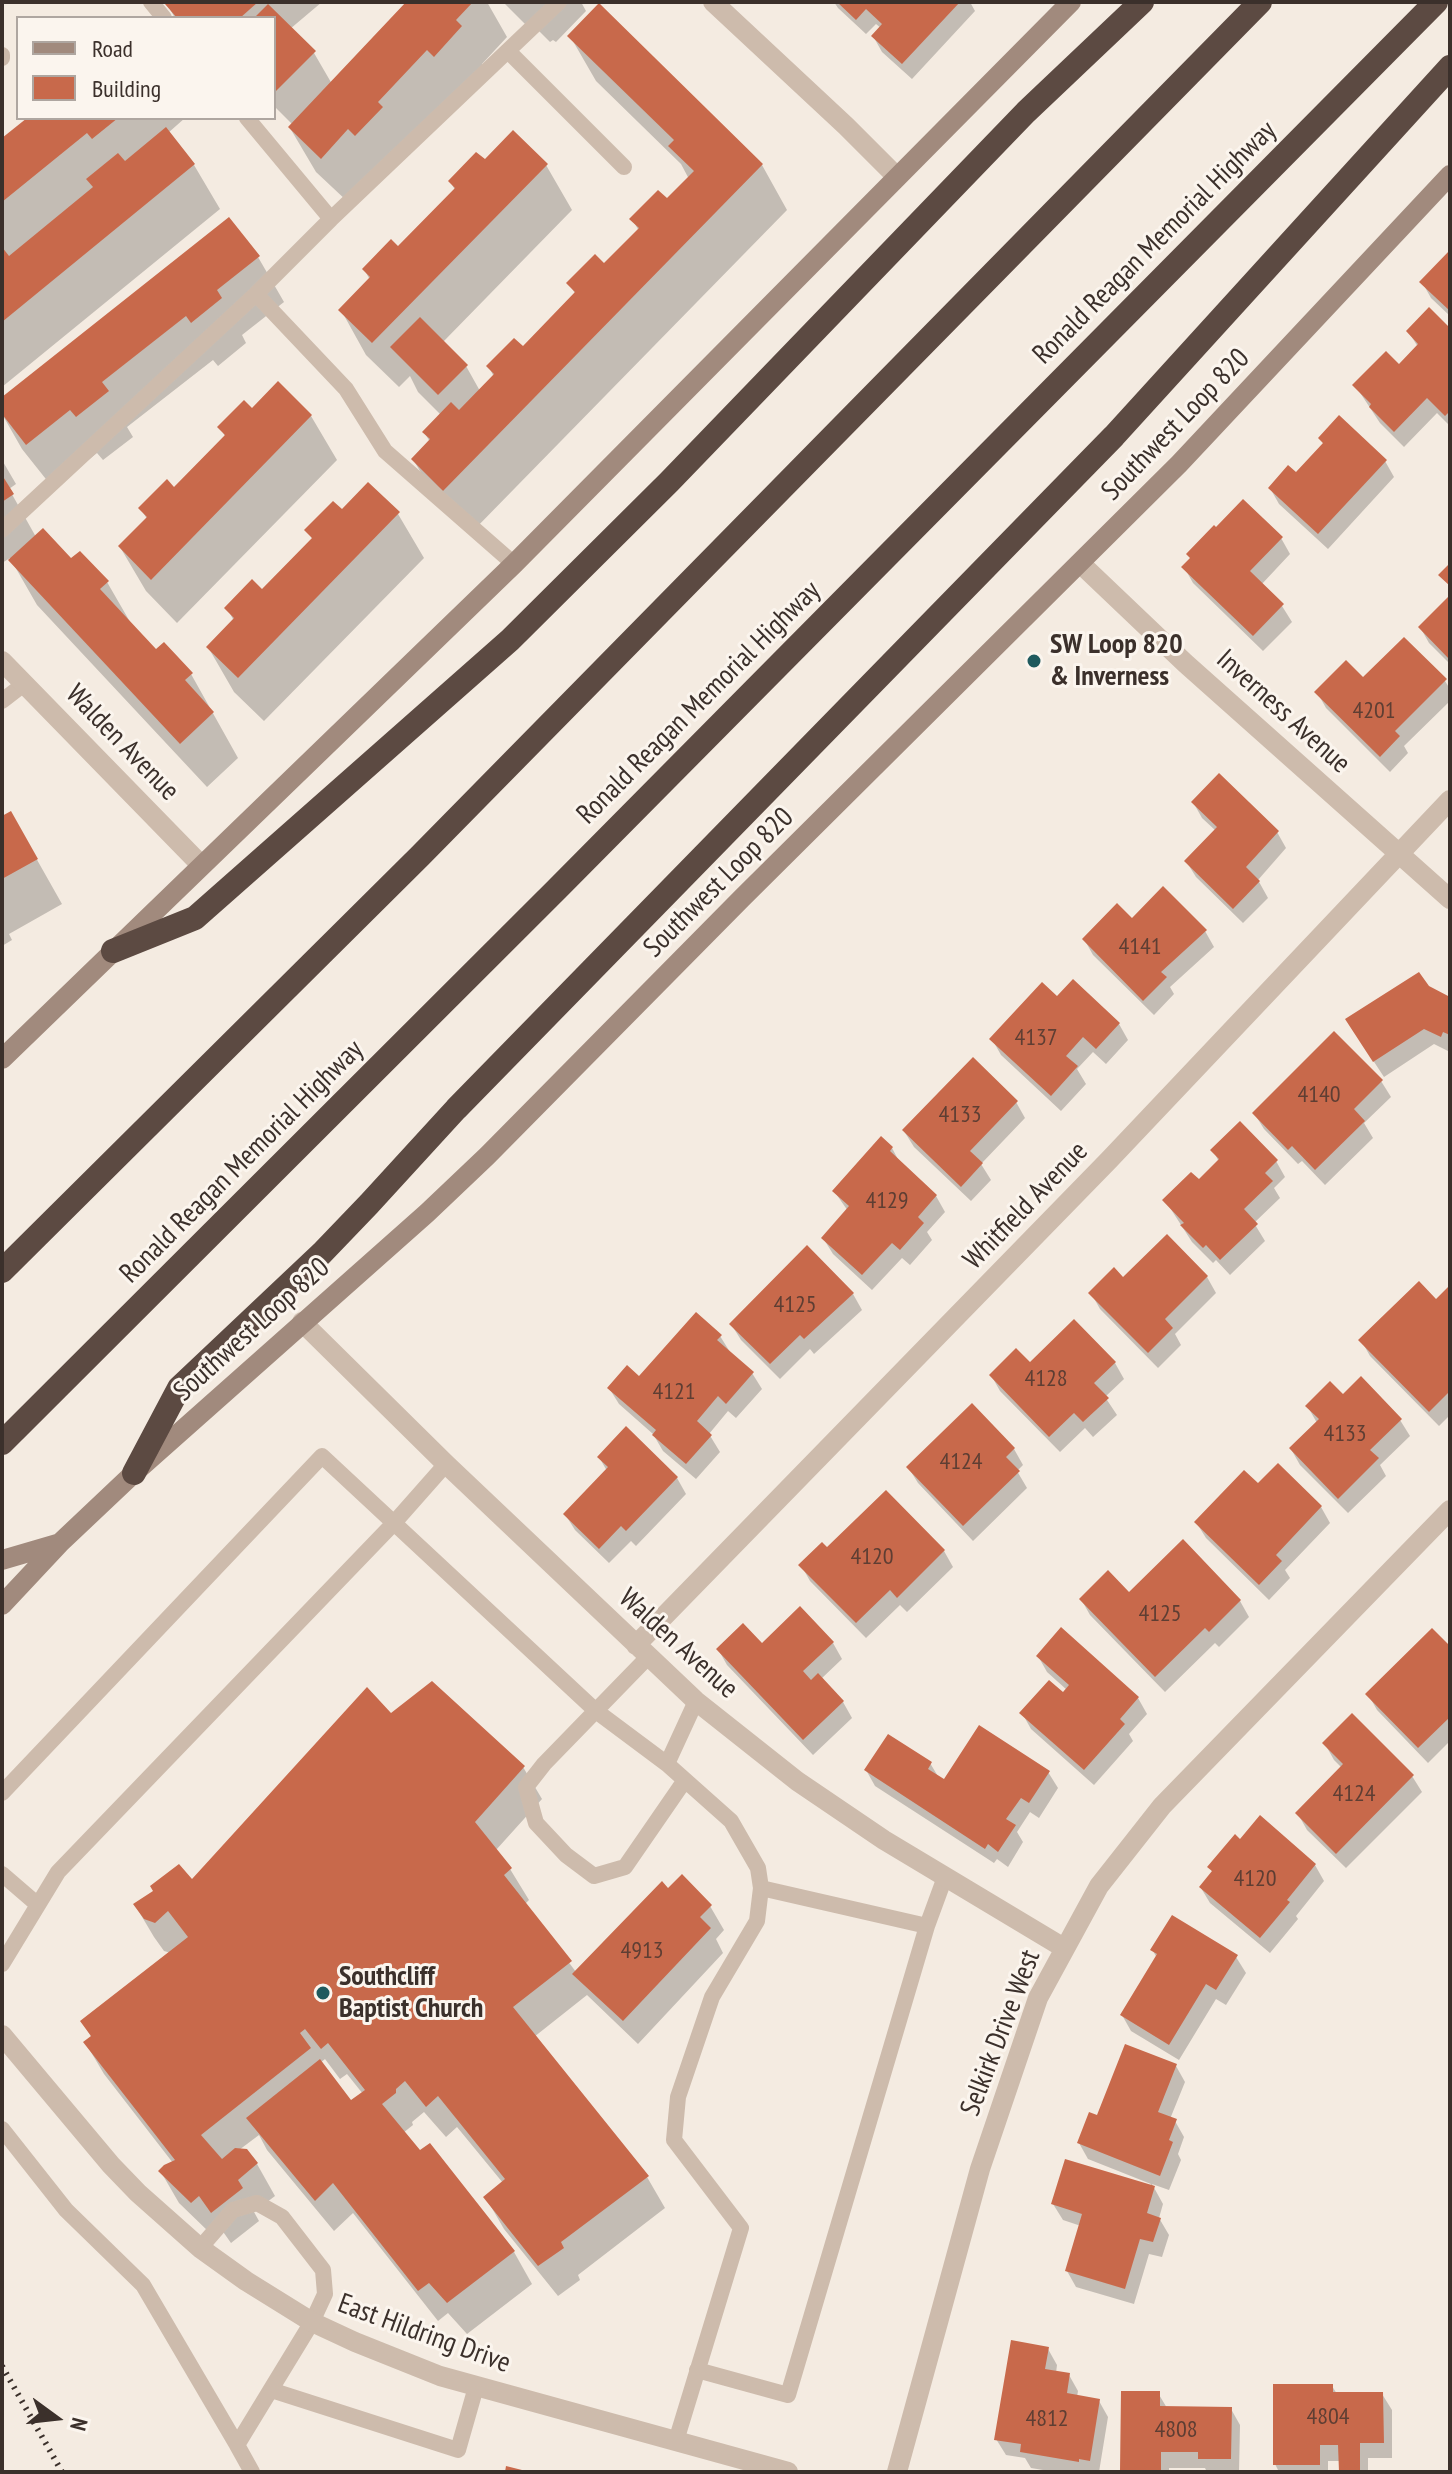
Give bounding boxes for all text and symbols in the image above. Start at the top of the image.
legend [16,16,276,120]
text: Road [92,33,133,64]
text: Building [92,73,161,104]
street label: Ronald Reagan Memorial Highway [1026,114,1284,372]
street label: Southwest Loop 820 [1095,342,1257,508]
street label: Ronald Reagan Memorial Highway [570,574,828,832]
place label: SW Loop 820 & Inverness [1050,628,1183,694]
street label: Inverness Avenue [1209,643,1357,781]
marker: SW Loop 820 & Inverness [1025,652,1043,670]
street label: Walden Avenue [58,678,186,808]
house number: 4201 [1352,697,1396,725]
street label: Southwest Loop 820 [637,801,801,965]
house number: 4141 [1118,933,1162,961]
house number: 4137 [1014,1024,1058,1052]
street label: Ronald Reagan Memorial Highway [113,1033,371,1291]
house number: 4140 [1297,1081,1341,1109]
house number: 4133 [938,1101,982,1129]
street label: Whitfield Avenue [957,1135,1095,1277]
house number: 4129 [865,1187,909,1215]
street label: Southwest Loop 820 [167,1251,337,1409]
house number: 4125 [773,1291,817,1319]
house number: 4128 [1024,1365,1068,1393]
house number: 4121 [652,1378,696,1406]
house number: 4133 [1323,1420,1367,1448]
house number: 4124 [939,1448,983,1476]
house number: 4120 [850,1543,894,1571]
street label: Walden Avenue [612,1582,744,1706]
house number: 4125 [1138,1600,1182,1628]
house number: 4124 [1332,1780,1376,1808]
house number: 4120 [1233,1865,1277,1893]
house number: 4913 [620,1937,664,1965]
street label: Selkirk Drive West [954,1945,1048,2121]
place label: Southcliff Baptist Church [339,1960,483,2026]
marker: Southcliff Baptist Church [314,1984,332,2002]
street label: East Hildring Drive [333,2287,515,2381]
north arrow [16,2378,96,2458]
house number: 4804 [1306,2403,1350,2431]
house number: 4812 [1025,2405,1069,2433]
text: N [64,2415,94,2434]
house number: 4808 [1154,2416,1198,2444]

